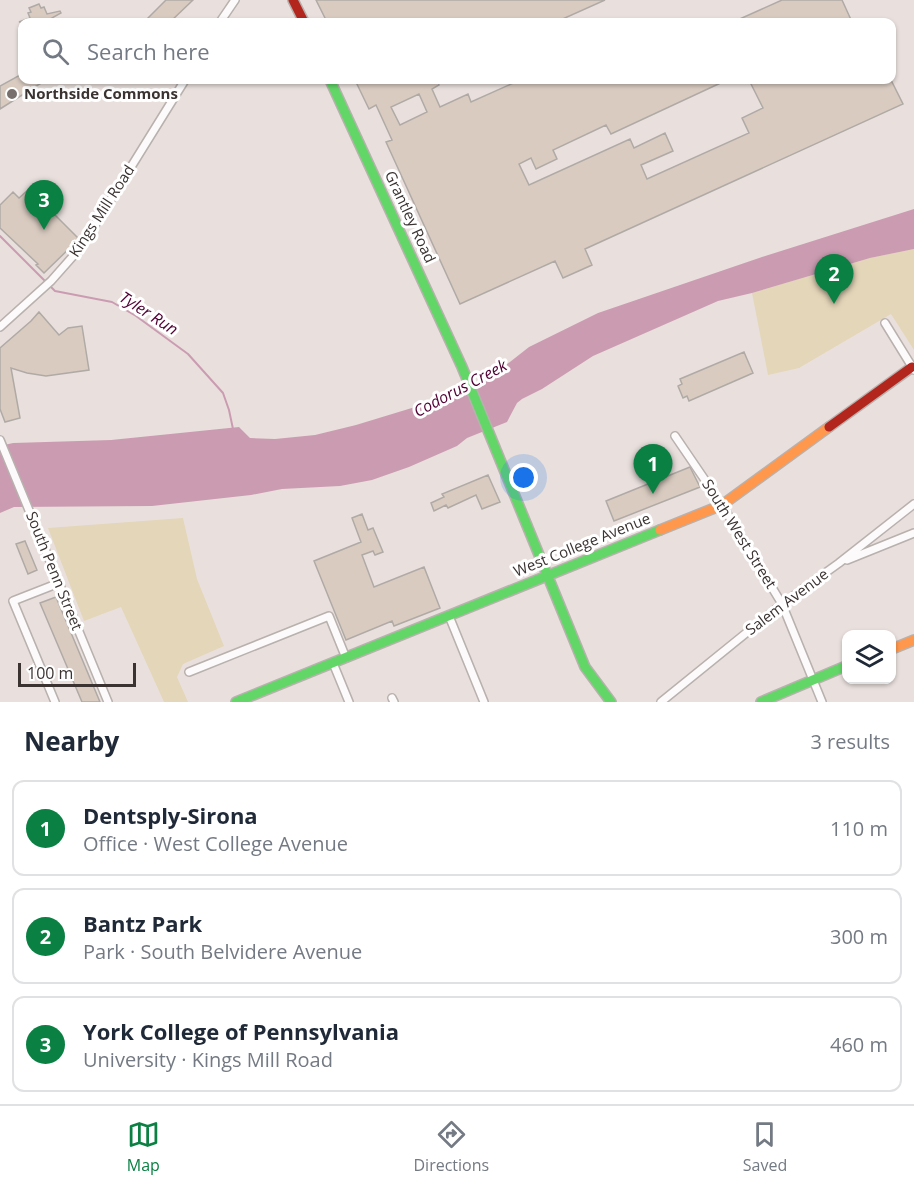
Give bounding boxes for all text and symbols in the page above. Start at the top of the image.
search box [18,18,896,84]
icon: search [39,35,72,68]
text: Search here [87,36,210,66]
place label: Northside Commons [24,83,178,103]
marker: Northside Commons [5,87,19,101]
street label: Kings Mill Road [64,161,138,260]
street label: Grantley Road [381,167,441,266]
pin: 3 [24,180,63,230]
pin: 2 [814,254,854,304]
water label: Tyler Run [116,286,182,340]
water label: Codorus Creek [409,354,512,422]
pin: 1 [634,444,672,494]
your location [509,463,538,492]
street label: South West Street [698,475,782,592]
street label: West College Avenue [510,507,653,581]
street label: South Penn Street [22,508,88,633]
street label: Salem Avenue [741,563,832,639]
map controls [842,630,896,684]
button: layers [842,630,896,684]
scale bar [18,660,136,688]
text: 100 m [27,662,73,684]
text: Nearby [24,723,119,759]
text: 3 results [810,728,890,755]
text: Dentsply-Sirona [83,800,258,830]
text: 1 [40,815,51,842]
text: 110 m [830,815,888,842]
text: Office · West College Avenue [83,830,348,857]
text: Bantz Park [83,908,202,938]
text: 2 [40,923,51,950]
text: 300 m [830,923,888,950]
text: Park · South Belvidere Avenue [83,938,362,965]
text: York College of Pennsylvania [83,1016,399,1046]
text: 3 [40,1031,51,1058]
text: 460 m [830,1031,888,1058]
text: University · Kings Mill Road [83,1046,333,1073]
tab: Map [127,1118,160,1176]
tab: Directions [413,1118,489,1176]
tab: Saved [743,1118,787,1176]

